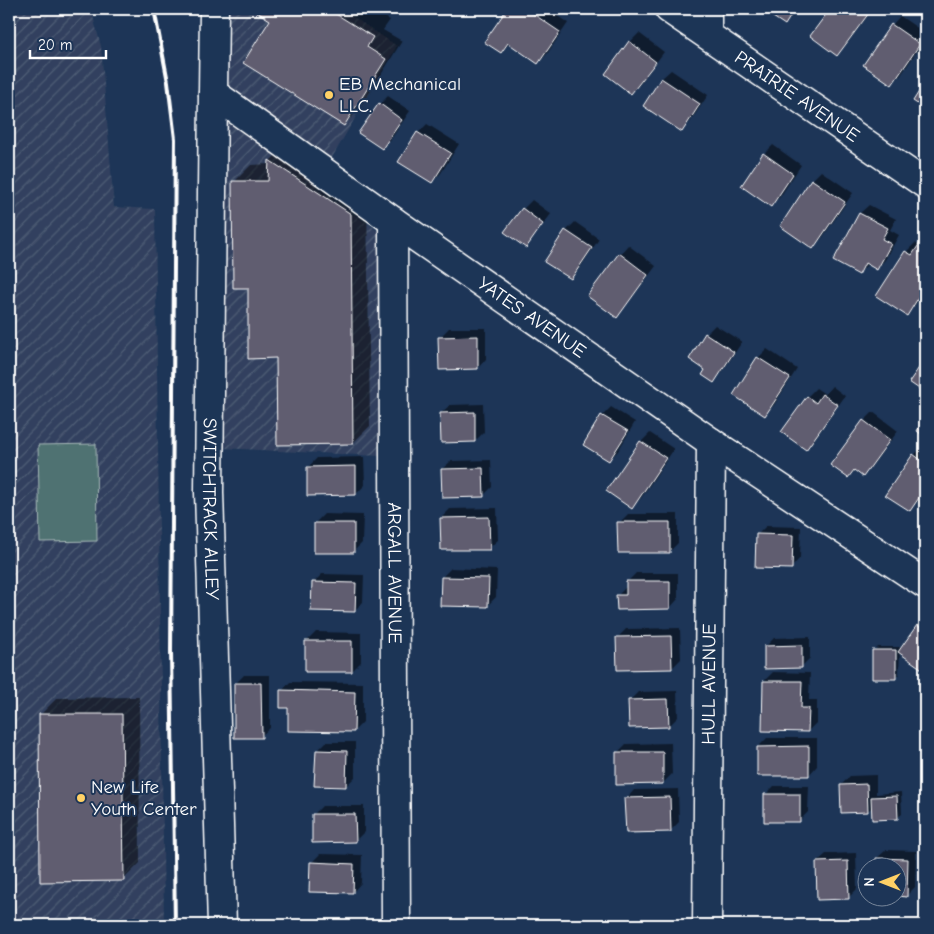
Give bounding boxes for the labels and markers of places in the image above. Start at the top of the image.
place label: EB Mechanical LLC. [339,73,461,117]
marker: EB Mechanical LLC. [323,89,335,101]
place label: New Life Youth Center [91,776,197,820]
marker: New Life Youth Center [75,792,87,804]

